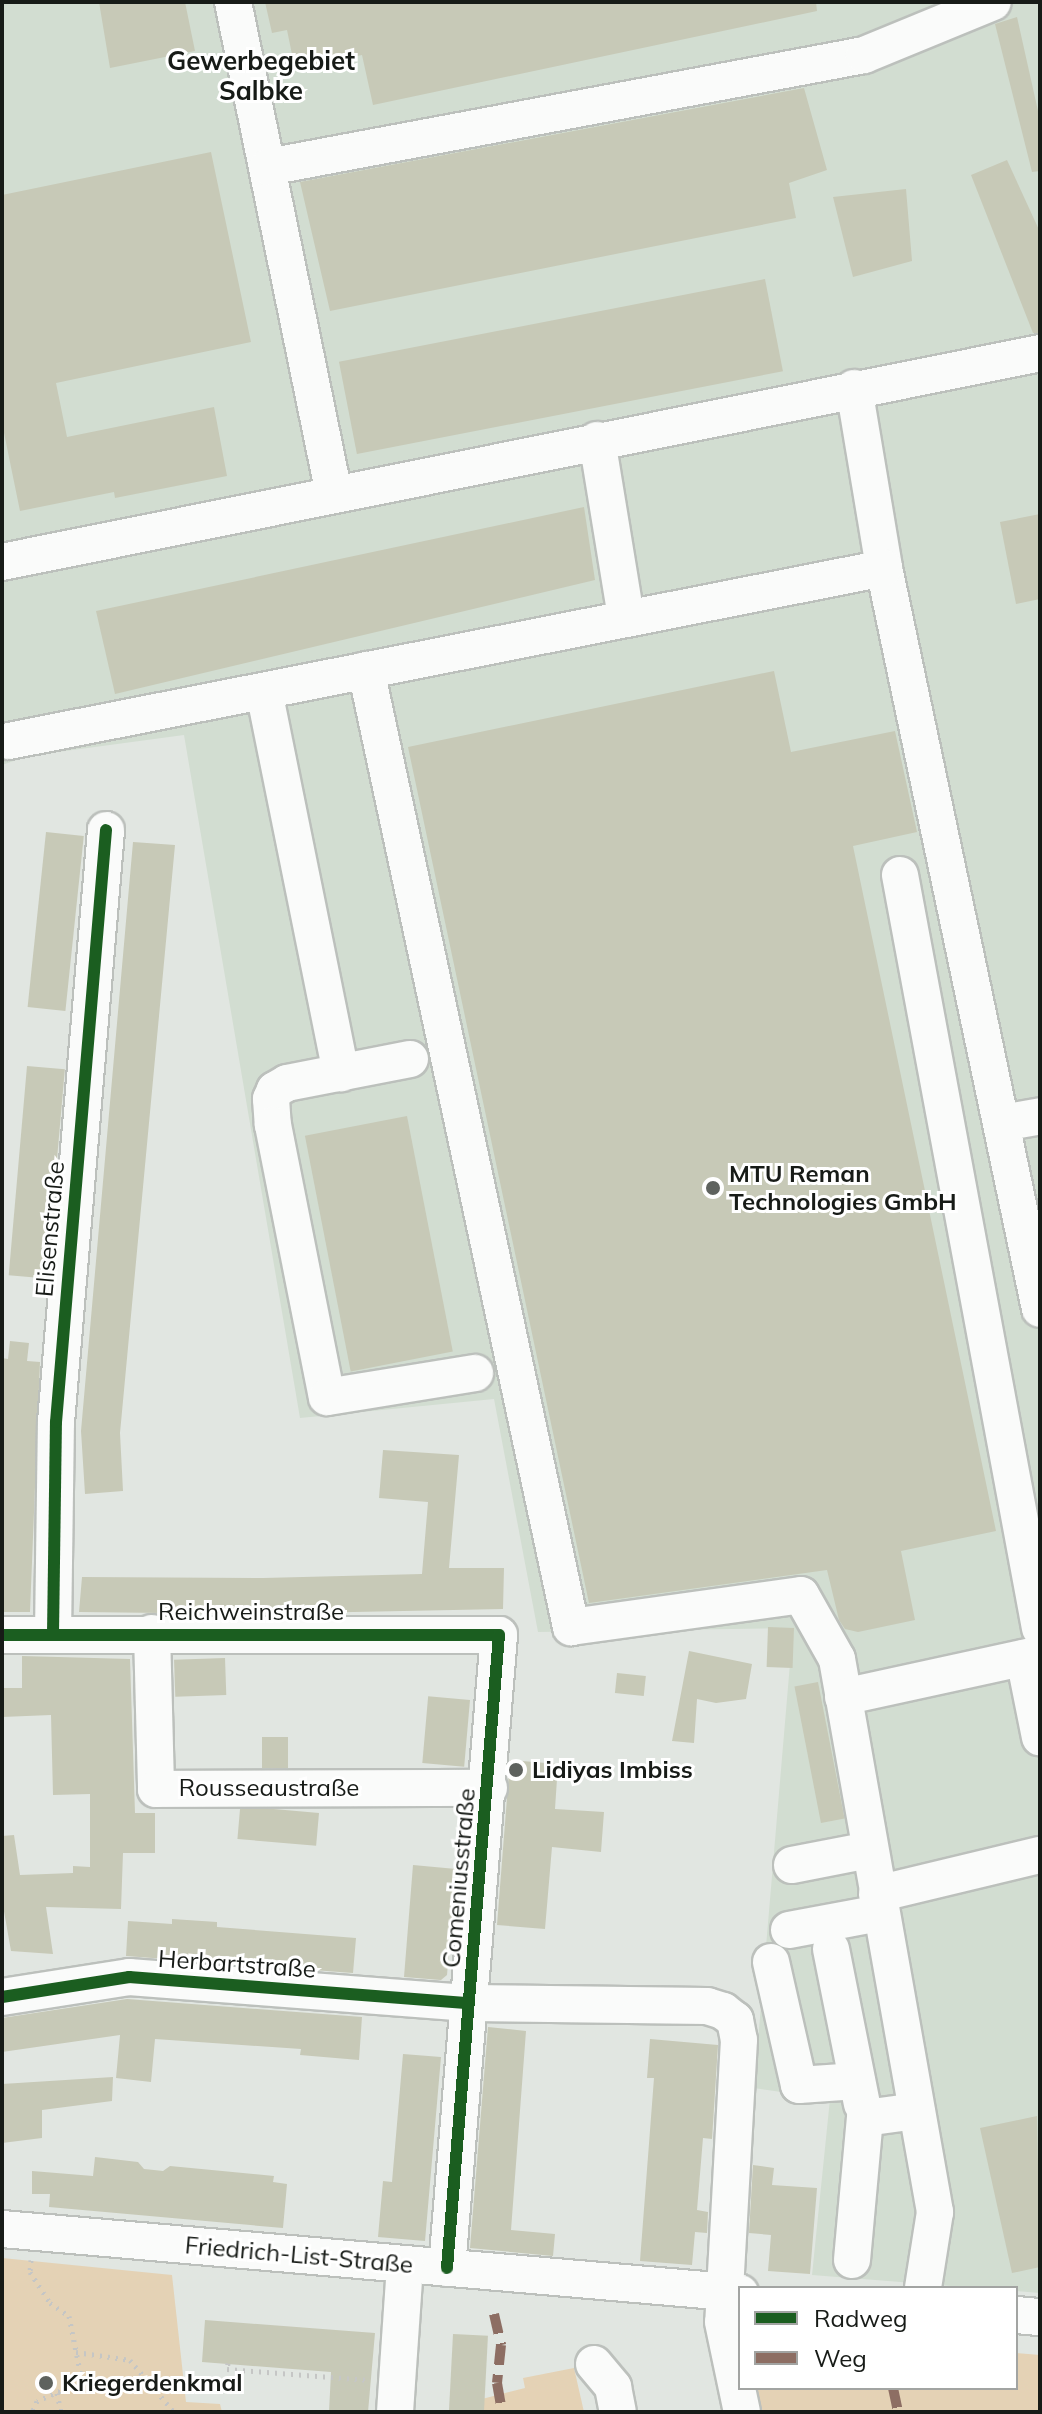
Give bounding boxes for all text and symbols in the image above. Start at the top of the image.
district label: Gewerbegebiet Salbke [167,45,355,106]
street label: Elisenstraße [30,1160,70,1298]
place label: MTU Reman Technologies GmbH [729,1160,957,1216]
marker: MTU Reman Technologies GmbH [704,1179,722,1197]
street label: Reichweinstraße [158,1598,344,1626]
place label: Lidiyas Imbiss [532,1756,693,1784]
marker: Lidiyas Imbiss [507,1761,525,1779]
street label: Rousseaustraße [179,1774,359,1802]
street label: Comeniusstraße [437,1787,481,1969]
street label: Herbartstraße [157,1944,317,1984]
street label: Friedrich-List-Straße [184,2231,414,2279]
legend [738,2286,1018,2390]
text: Radweg [814,2303,908,2333]
text: Weg [814,2343,867,2373]
place label: Kriegerdenkmal [62,2369,243,2397]
marker: Kriegerdenkmal [37,2374,55,2392]

